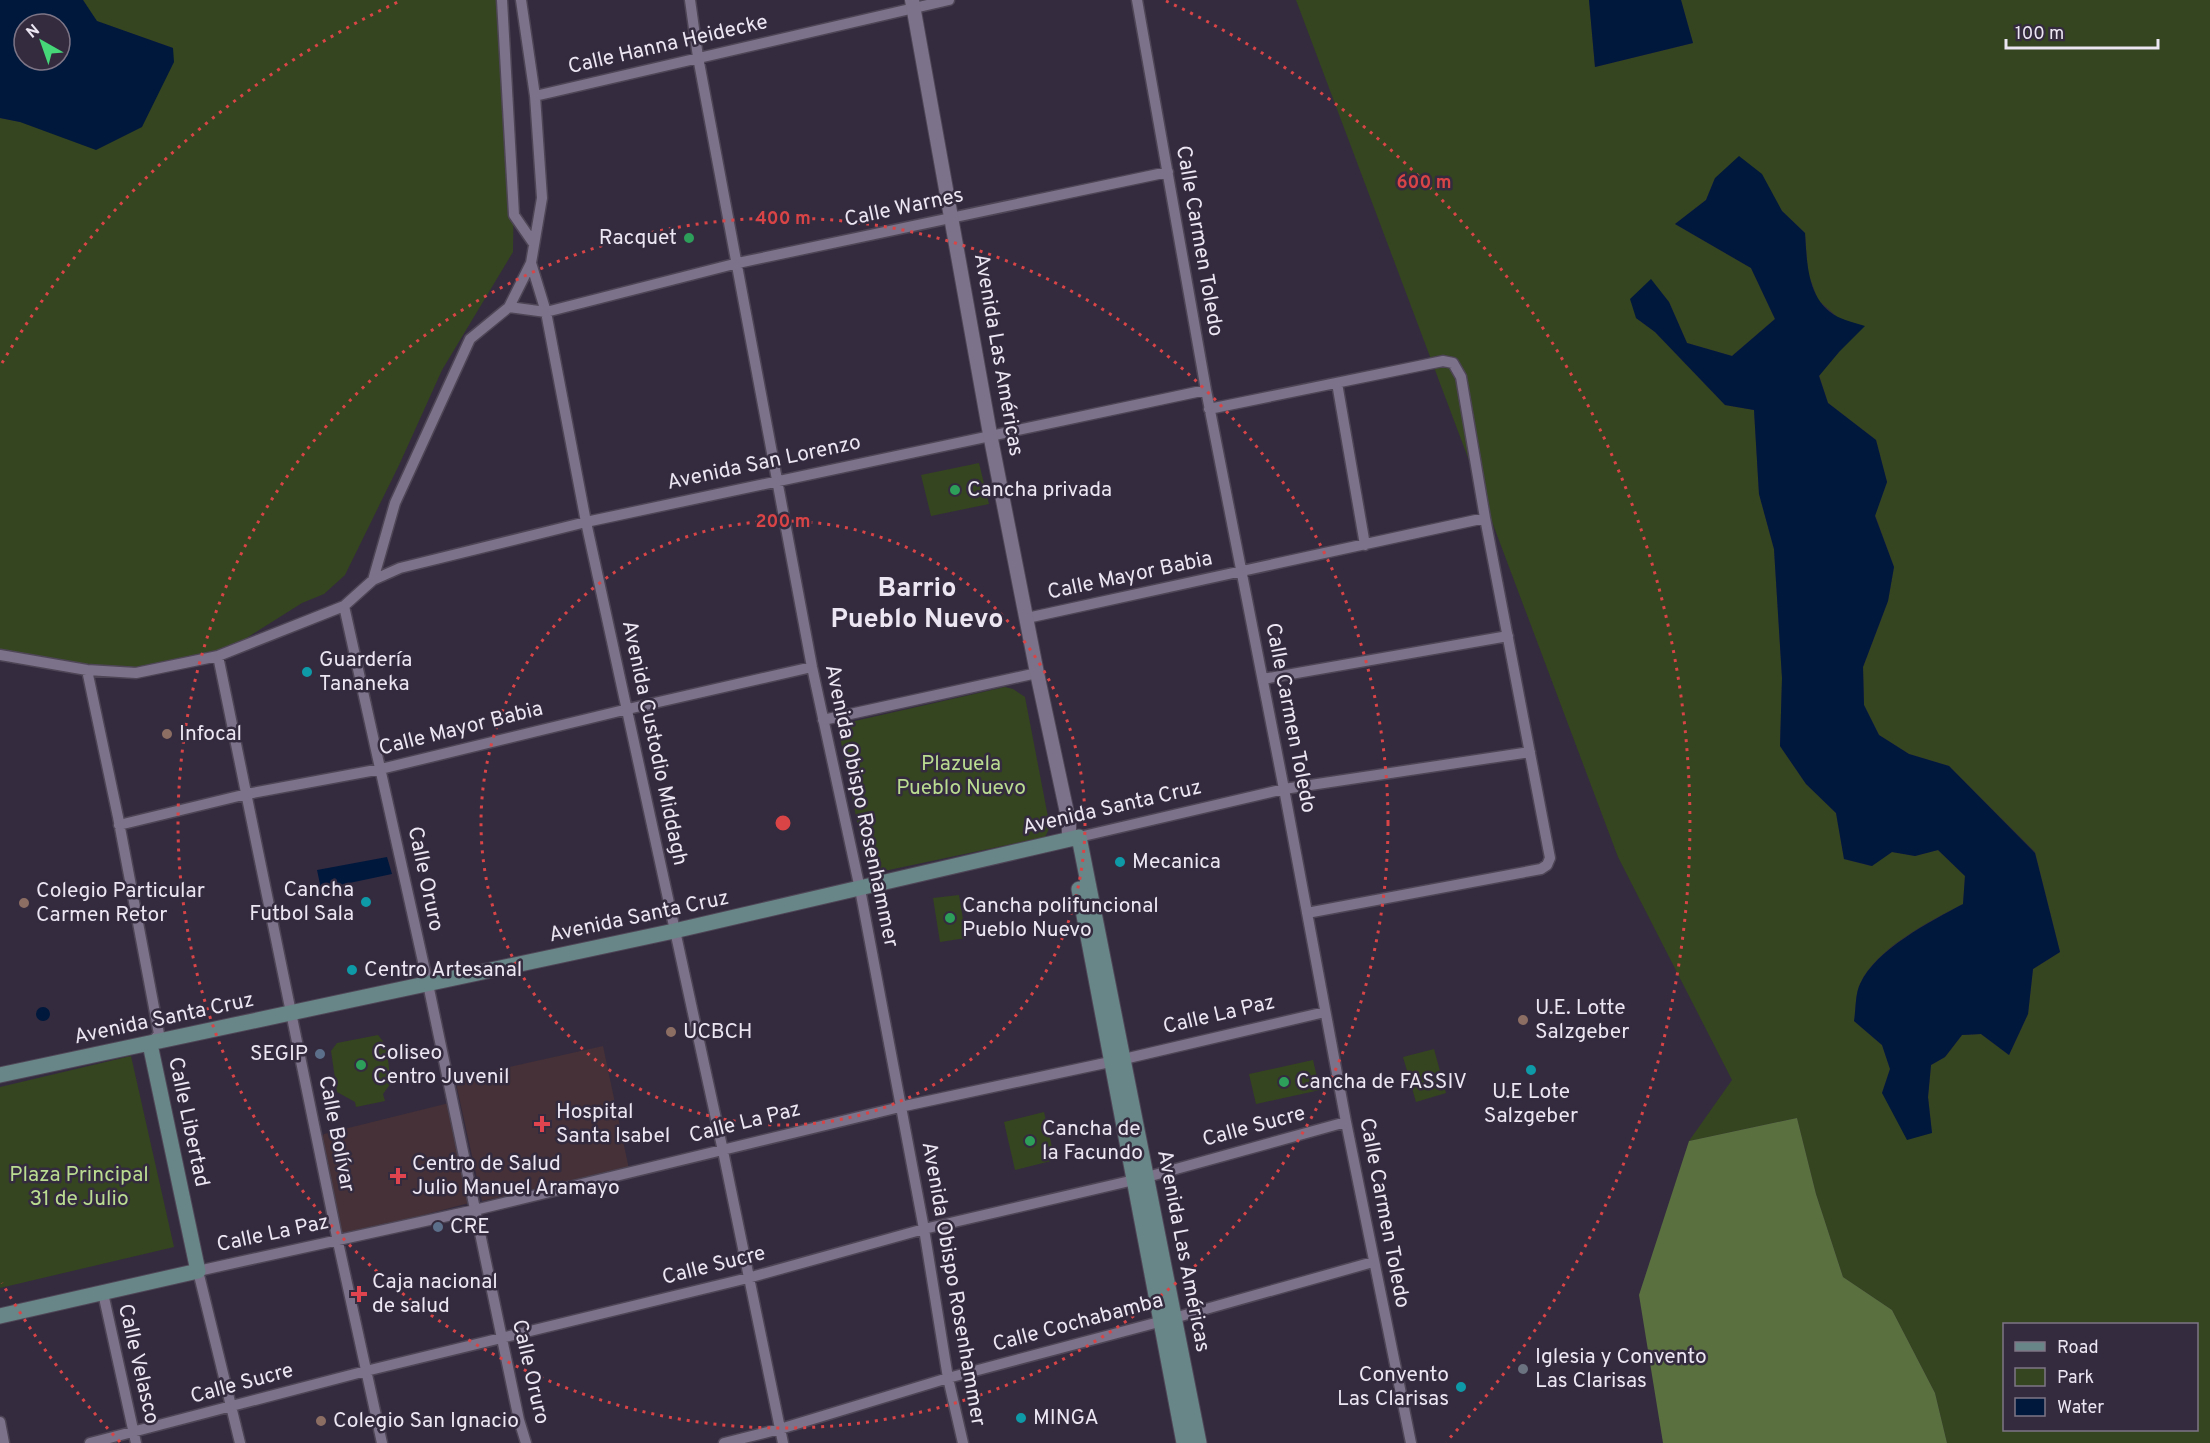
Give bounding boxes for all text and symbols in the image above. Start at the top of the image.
street label: Calle Hanna Heidecke [565,9,771,81]
north arrow [12,12,72,72]
scale bar [2006,12,2158,50]
text: N [23,21,44,43]
text: 100 m [2015,23,2064,46]
street label: Calle Carmen Toledo [1169,144,1229,338]
text: 600 m [1396,172,1452,195]
street label: Calle Warnes [842,182,966,234]
text: 400 m [755,208,811,231]
place label: Racquet [599,225,677,252]
marker: Racquet [682,231,696,245]
street label: Avenida Las Américas [967,252,1029,458]
street label: Avenida San Lorenzo [665,429,863,497]
place label: Cancha privada [967,477,1112,504]
marker: Cancha privada [948,483,962,497]
text: 200 m [755,511,811,534]
street label: Calle Mayor Babia [1045,545,1215,607]
district label: Barrio Pueblo Nuevo [830,572,1004,637]
street label: Avenida Custodio Middagh [615,618,693,868]
street label: Calle Carmen Toledo [1258,621,1322,815]
place label: Guardería Tananeka [319,647,412,698]
street label: Avenida Obispo Rosenhammer [818,662,904,950]
marker: Guardería Tananeka [300,665,314,679]
street label: Calle Mayor Babia [376,696,546,762]
place label: Infocal [179,721,242,748]
marker: Infocal [160,727,174,741]
park label: Plazuela Pueblo Nuevo [896,751,1026,802]
street label: Avenida Santa Cruz [1020,774,1204,842]
centre of rings [773,813,793,833]
street label: Calle Oruro [401,824,449,934]
place label: Mecanica [1132,849,1221,876]
marker: Mecanica [1113,855,1127,869]
place label: Cancha Futbol Sala [249,877,354,928]
place label: Colegio Particular Carmen Retor [36,878,205,929]
street label: Avenida Santa Cruz [546,885,732,949]
place label: Cancha polifuncional Pueblo Nuevo [962,893,1159,944]
marker: Cancha Futbol Sala [359,895,373,909]
marker: Colegio Particular Carmen Retor [17,896,31,910]
marker: Cancha polifuncional Pueblo Nuevo [943,911,957,925]
place label: Centro Artesanal [364,957,522,984]
marker: Centro Artesanal [345,963,359,977]
street label: Avenida Santa Cruz [71,987,257,1051]
street label: Calle La Paz [1160,989,1278,1041]
place label: U.E. Lotte Salzgeber [1535,995,1629,1046]
marker: U.E. Lotte Salzgeber [1516,1013,1530,1027]
place label: UCBCH [683,1019,753,1046]
marker: UCBCH [664,1025,678,1039]
place label: Coliseo Centro Juvenil [373,1040,509,1091]
place label: SEGIP [250,1041,308,1068]
marker: SEGIP [313,1047,327,1061]
street label: Calle Libertad [161,1055,215,1189]
marker: Coliseo Centro Juvenil [354,1058,368,1072]
marker: U.E Lote Salzgeber [1524,1063,1538,1077]
place label: Cancha de FASSIV [1296,1069,1467,1096]
street label: Calle Bolívar [311,1073,361,1195]
marker: Cancha de FASSIV [1277,1075,1291,1089]
place label: U.E Lote Salzgeber [1484,1079,1578,1130]
street label: Calle La Paz [686,1096,804,1150]
place label: Hospital Santa Isabel [556,1099,670,1150]
street label: Calle Sucre [1199,1100,1309,1154]
marker: Hospital Santa Isabel [533,1115,551,1133]
place label: Cancha de la Facundo [1042,1116,1143,1167]
street label: Calle Carmen Toledo [1352,1116,1416,1310]
marker: Cancha de la Facundo [1023,1134,1037,1148]
street label: Avenida Obispo Rosenhammer [915,1140,991,1428]
street label: Avenida Las Américas [1150,1148,1216,1354]
place label: Centro de Salud Julio Manuel Aramayo [412,1151,620,1202]
park label: Plaza Principal 31 de Julio [9,1162,149,1213]
marker: Centro de Salud Julio Manuel Aramayo [389,1167,407,1185]
street label: Calle La Paz [214,1209,332,1259]
place label: CRE [450,1214,490,1241]
marker: CRE [431,1220,445,1234]
street label: Calle Sucre [659,1240,769,1292]
place label: Caja nacional de salud [372,1269,498,1320]
marker: Caja nacional de salud [350,1285,368,1303]
street label: Calle Cochabamba [990,1287,1166,1359]
street label: Calle Velasco [111,1301,165,1427]
street label: Calle Oruro [505,1317,555,1427]
legend [2003,1323,2198,1431]
text: Road [2057,1337,2099,1360]
place label: Iglesia y Convento Las Clarisas [1535,1344,1707,1395]
street label: Calle Sucre [187,1357,297,1411]
place label: Convento Las Clarisas [1337,1362,1449,1413]
marker: Iglesia y Convento Las Clarisas [1516,1362,1530,1376]
text: Park [2057,1367,2094,1390]
marker: Convento Las Clarisas [1454,1380,1468,1394]
text: Water [2057,1397,2104,1420]
place label: MINGA [1033,1405,1099,1432]
place label: Colegio San Ignacio [333,1408,519,1435]
marker: MINGA [1014,1411,1028,1425]
marker: Colegio San Ignacio [314,1414,328,1428]

